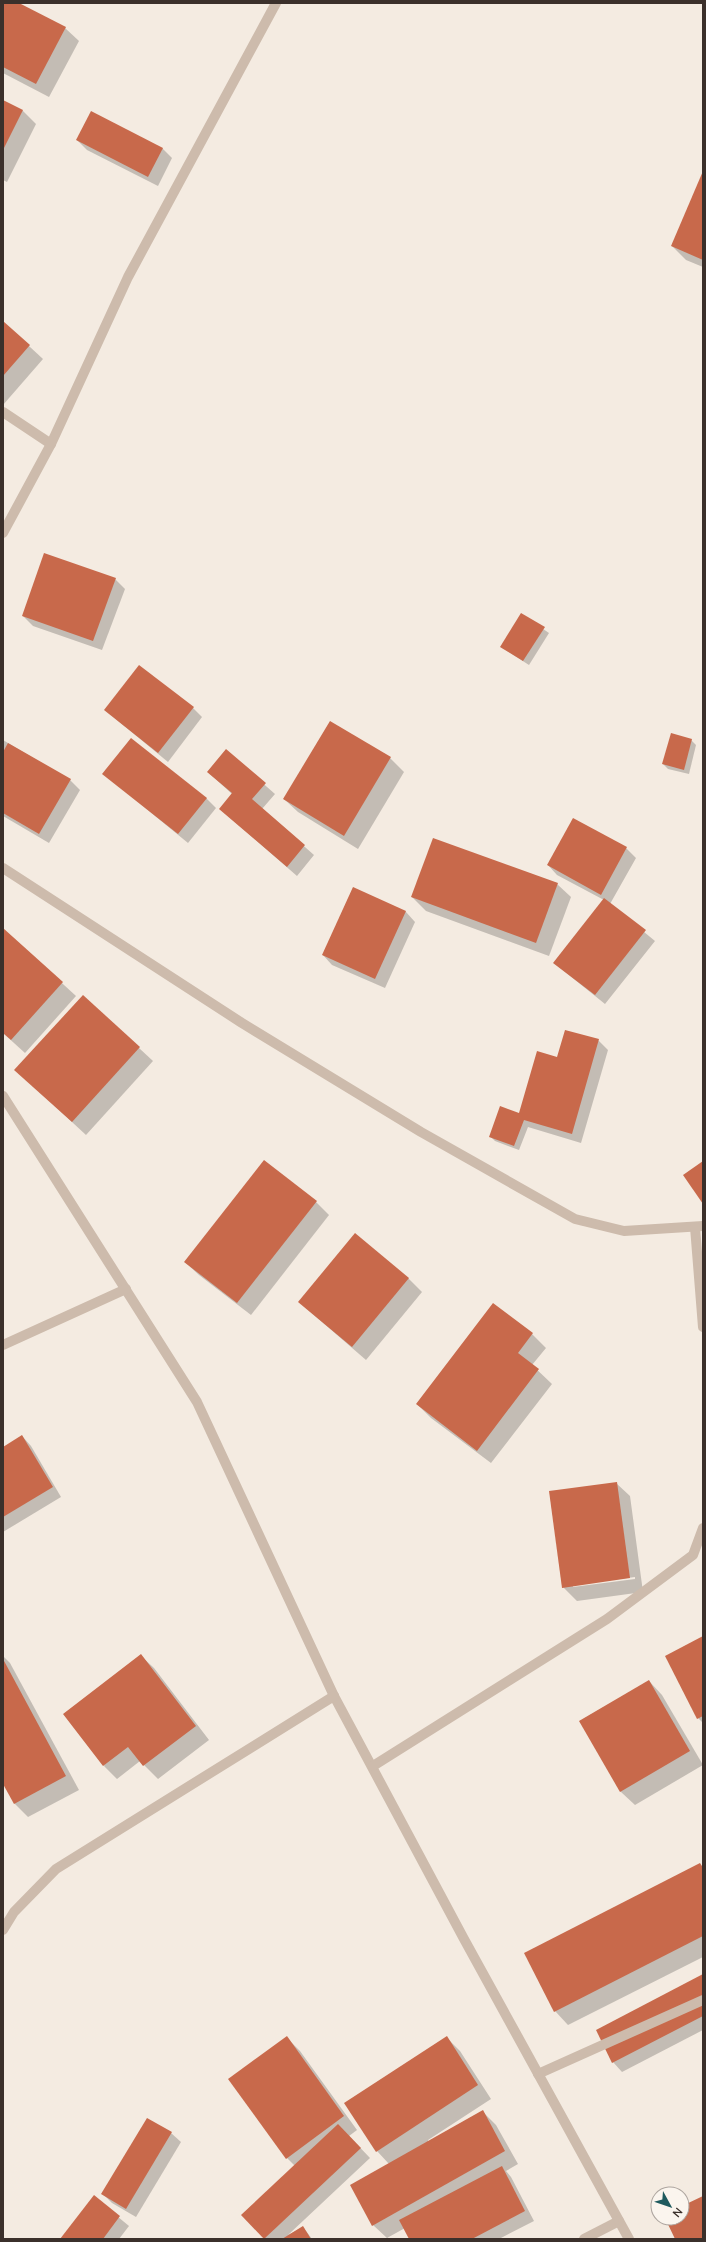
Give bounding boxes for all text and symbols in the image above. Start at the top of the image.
north arrow [650,2186,690,2226]
text: N [669,2204,686,2220]

